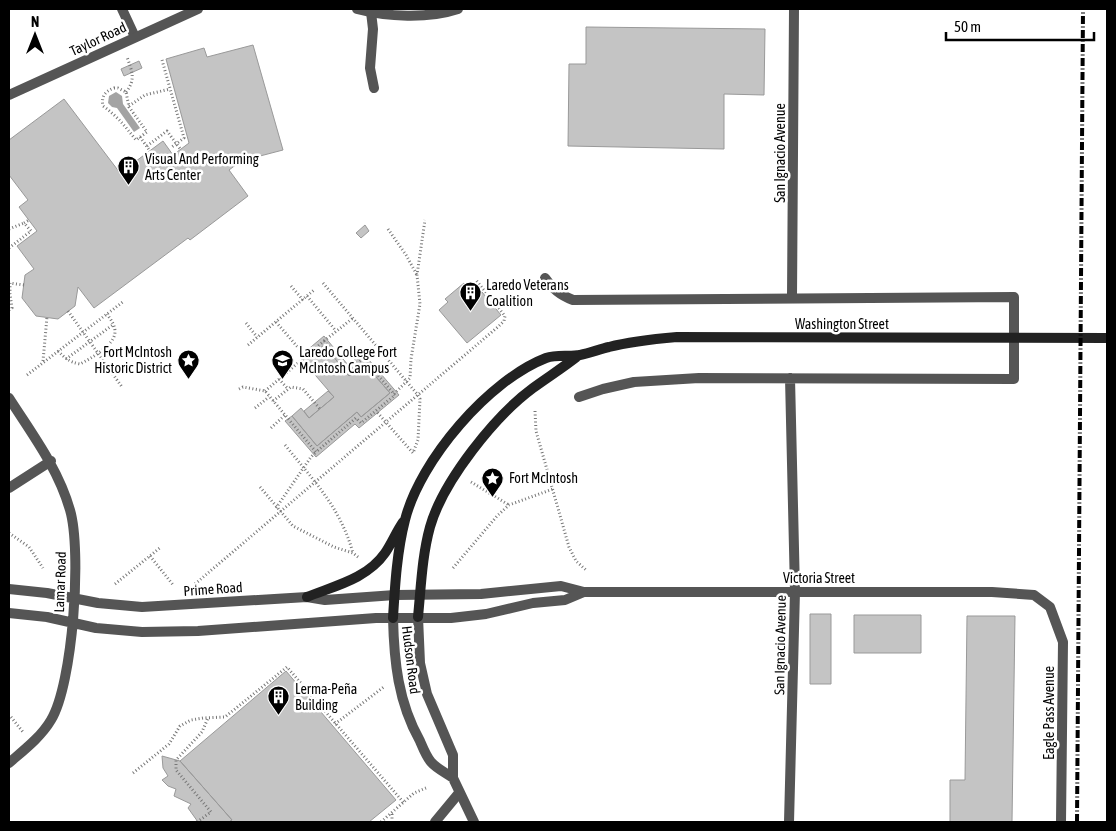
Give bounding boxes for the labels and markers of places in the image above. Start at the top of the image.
place label: Visual And Performing Arts Center [145,151,259,183]
building icon: Visual And Performing Arts Center [117,155,141,186]
place label: Laredo Veterans Coalition [486,277,569,309]
building icon: Laredo Veterans Coalition [458,281,482,312]
place label: Fort McIntosh Historic District [94,344,172,376]
place label: Laredo College Fort McIntosh Campus [299,344,397,376]
place icon: Fort McIntosh Historic District [176,348,200,379]
school or university icon: Laredo College Fort McIntosh Campus [271,348,295,379]
place icon: Fort McIntosh [481,466,505,497]
place label: Fort McIntosh [509,470,578,486]
place label: Lerma-Peña Building [295,681,357,713]
building icon: Lerma-Peña Building [267,685,291,716]

